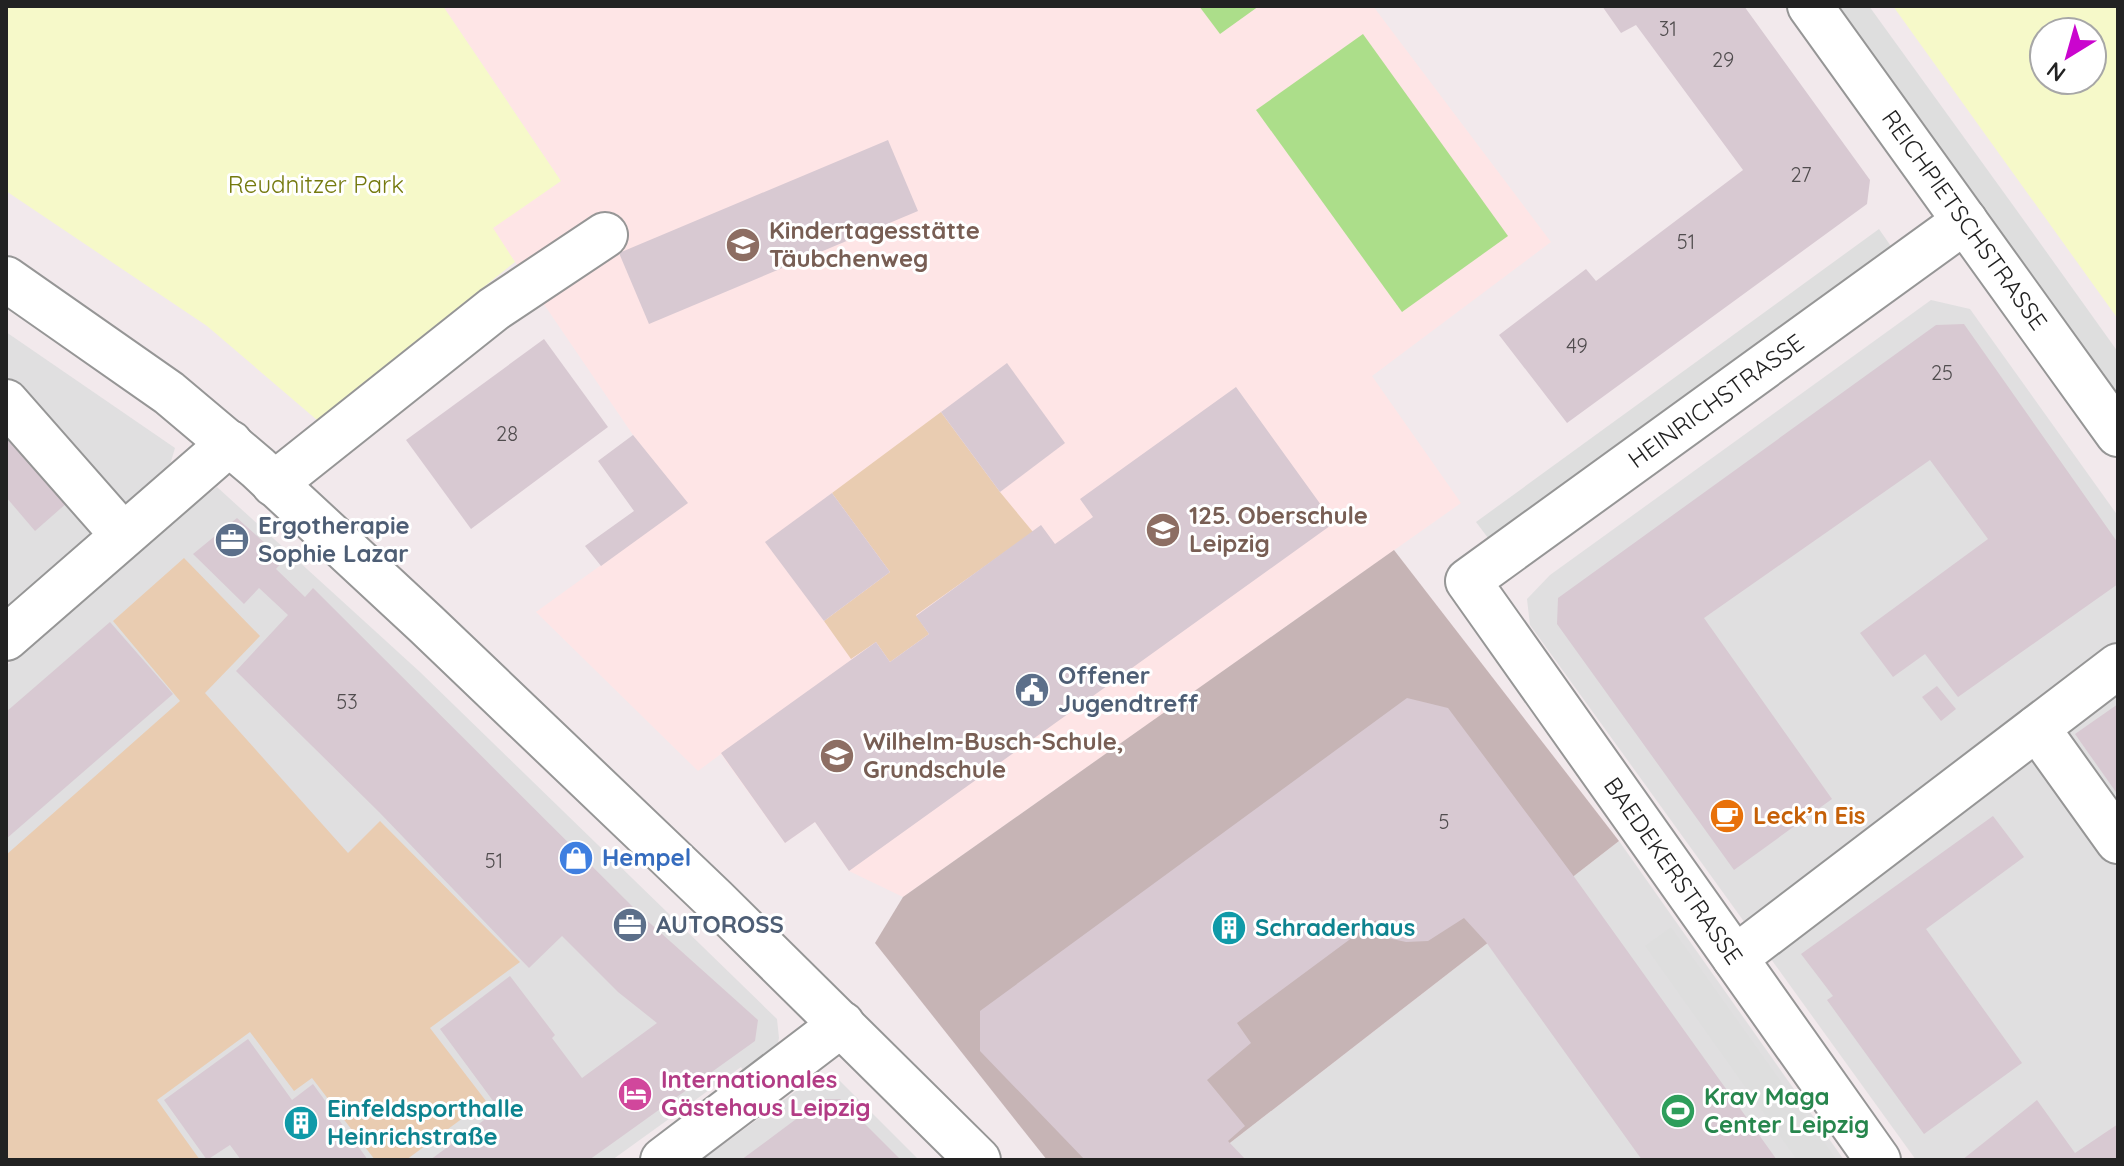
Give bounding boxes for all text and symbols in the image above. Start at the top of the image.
house number: 31 [1659,16,1677,41]
north arrow [2028,16,2108,96]
house number: 29 [1712,47,1734,72]
text: N [2041,56,2071,88]
street label: REICHPIETSCHSTRASSE [1876,104,2054,336]
house number: 27 [1791,162,1811,187]
park label: Reudnitzer Park [228,169,404,199]
place label: Kindertagesstätte Täubchenweg [769,215,980,273]
school or university icon: Kindertagesstätte Täubchenweg [724,226,762,264]
house number: 51 [1677,229,1695,254]
street label: HEINRICHSTRASSE [1622,327,1809,474]
house number: 49 [1566,333,1588,358]
house number: 25 [1931,360,1953,385]
house number: 28 [496,421,518,446]
place label: 125. Oberschule Leipzig [1189,500,1368,558]
place label: Ergotherapie Sophie Lazar [258,510,410,568]
school or university icon: 125. Oberschule Leipzig [1144,511,1182,549]
office icon: Ergotherapie Sophie Lazar [213,521,251,559]
place label: Offener Jugendtreff [1058,660,1198,718]
public building icon: Offener Jugendtreff [1013,671,1051,709]
house number: 53 [336,689,358,714]
place label: Wilhelm-Busch-Schule, Grundschule [863,726,1124,784]
school or university icon: Wilhelm-Busch-Schule, Grundschule [818,737,856,775]
street label: BAEDEKERSTRASSE [1598,771,1750,970]
cafe icon: Leck’n Eis [1708,797,1746,835]
place label: Leck’n Eis [1753,800,1865,830]
house number: 5 [1439,809,1449,834]
shop icon: Hempel [557,839,595,877]
place label: Hempel [602,842,691,872]
house number: 51 [485,848,503,873]
office icon: AUTOROSS [611,906,649,944]
place label: AUTOROSS [656,909,784,939]
building icon: Schraderhaus [1210,909,1248,947]
place label: Schraderhaus [1255,912,1415,942]
place label: Internationales Gästehaus Leipzig [661,1064,871,1122]
hotel icon: Internationales Gästehaus Leipzig [616,1075,654,1113]
place label: Krav Maga Center Leipzig [1704,1081,1869,1139]
sports icon: Krav Maga Center Leipzig [1659,1092,1697,1130]
place label: Einfeldsporthalle Heinrichstraße [327,1093,524,1151]
building icon: Einfeldsporthalle Heinrichstraße [282,1104,320,1142]

